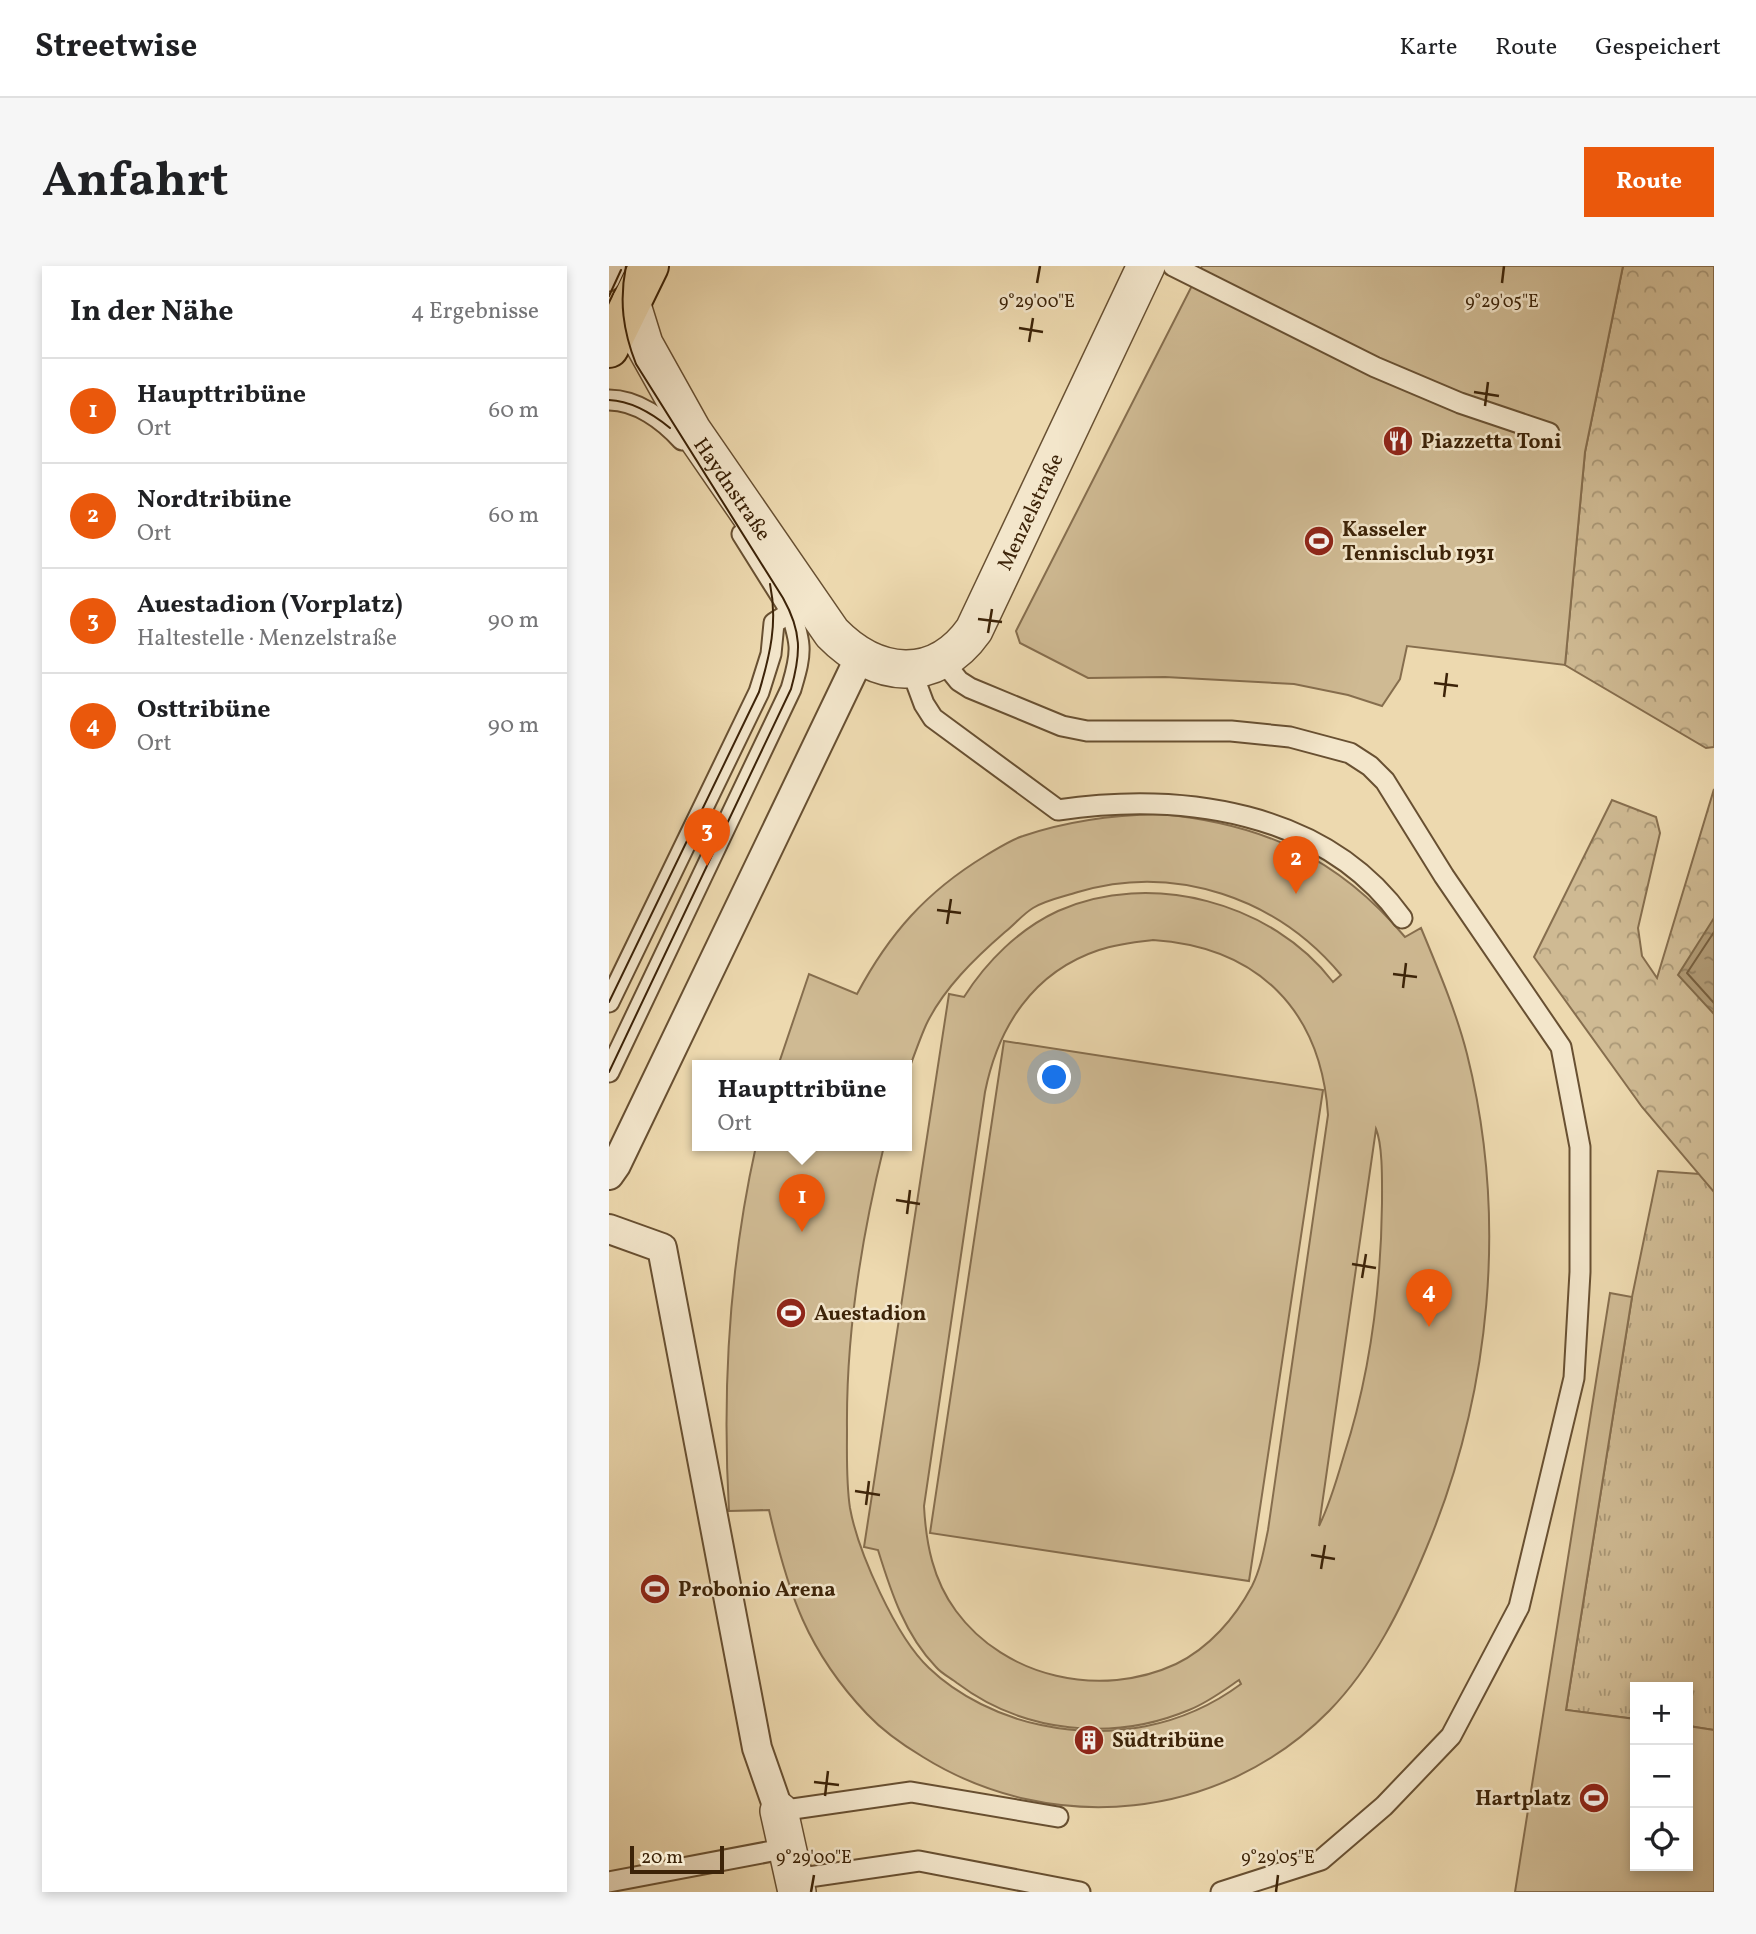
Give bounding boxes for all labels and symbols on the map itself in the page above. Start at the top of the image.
text: 9°29'00"E [999,290,1075,315]
text: 9°29'05"E [1465,290,1539,315]
restaurant icon: Piazzetta Toni [1381,424,1415,458]
place label: Piazzetta Toni [1421,428,1562,457]
street label: Haydnstraße [686,432,777,547]
street label: Menzelstraße [991,449,1071,576]
place label: Kasseler Tennisclub 1931 [1342,516,1495,569]
sports icon: Kasseler Tennisclub 1931 [1302,524,1336,558]
pin: 3 [684,808,730,866]
pin: 2 [1273,836,1319,894]
your location [1037,1060,1071,1094]
pin: 1 [779,1174,825,1232]
pin: 4 [1406,1269,1452,1327]
sports icon: Auestadion [774,1296,808,1330]
place label: Auestadion [814,1300,926,1329]
sports icon: Probonio Arena [638,1572,672,1606]
place label: Probonio Arena [678,1576,836,1605]
building icon: Südtribüne [1072,1723,1106,1757]
place label: Südtribüne [1112,1727,1224,1756]
sports icon: Hartplatz [1577,1781,1611,1815]
place label: Hartplatz [1475,1785,1571,1814]
scale bar [630,1843,725,1875]
text: 9°29'00"E [776,1846,852,1871]
text: 9°29'05"E [1241,1846,1315,1871]

